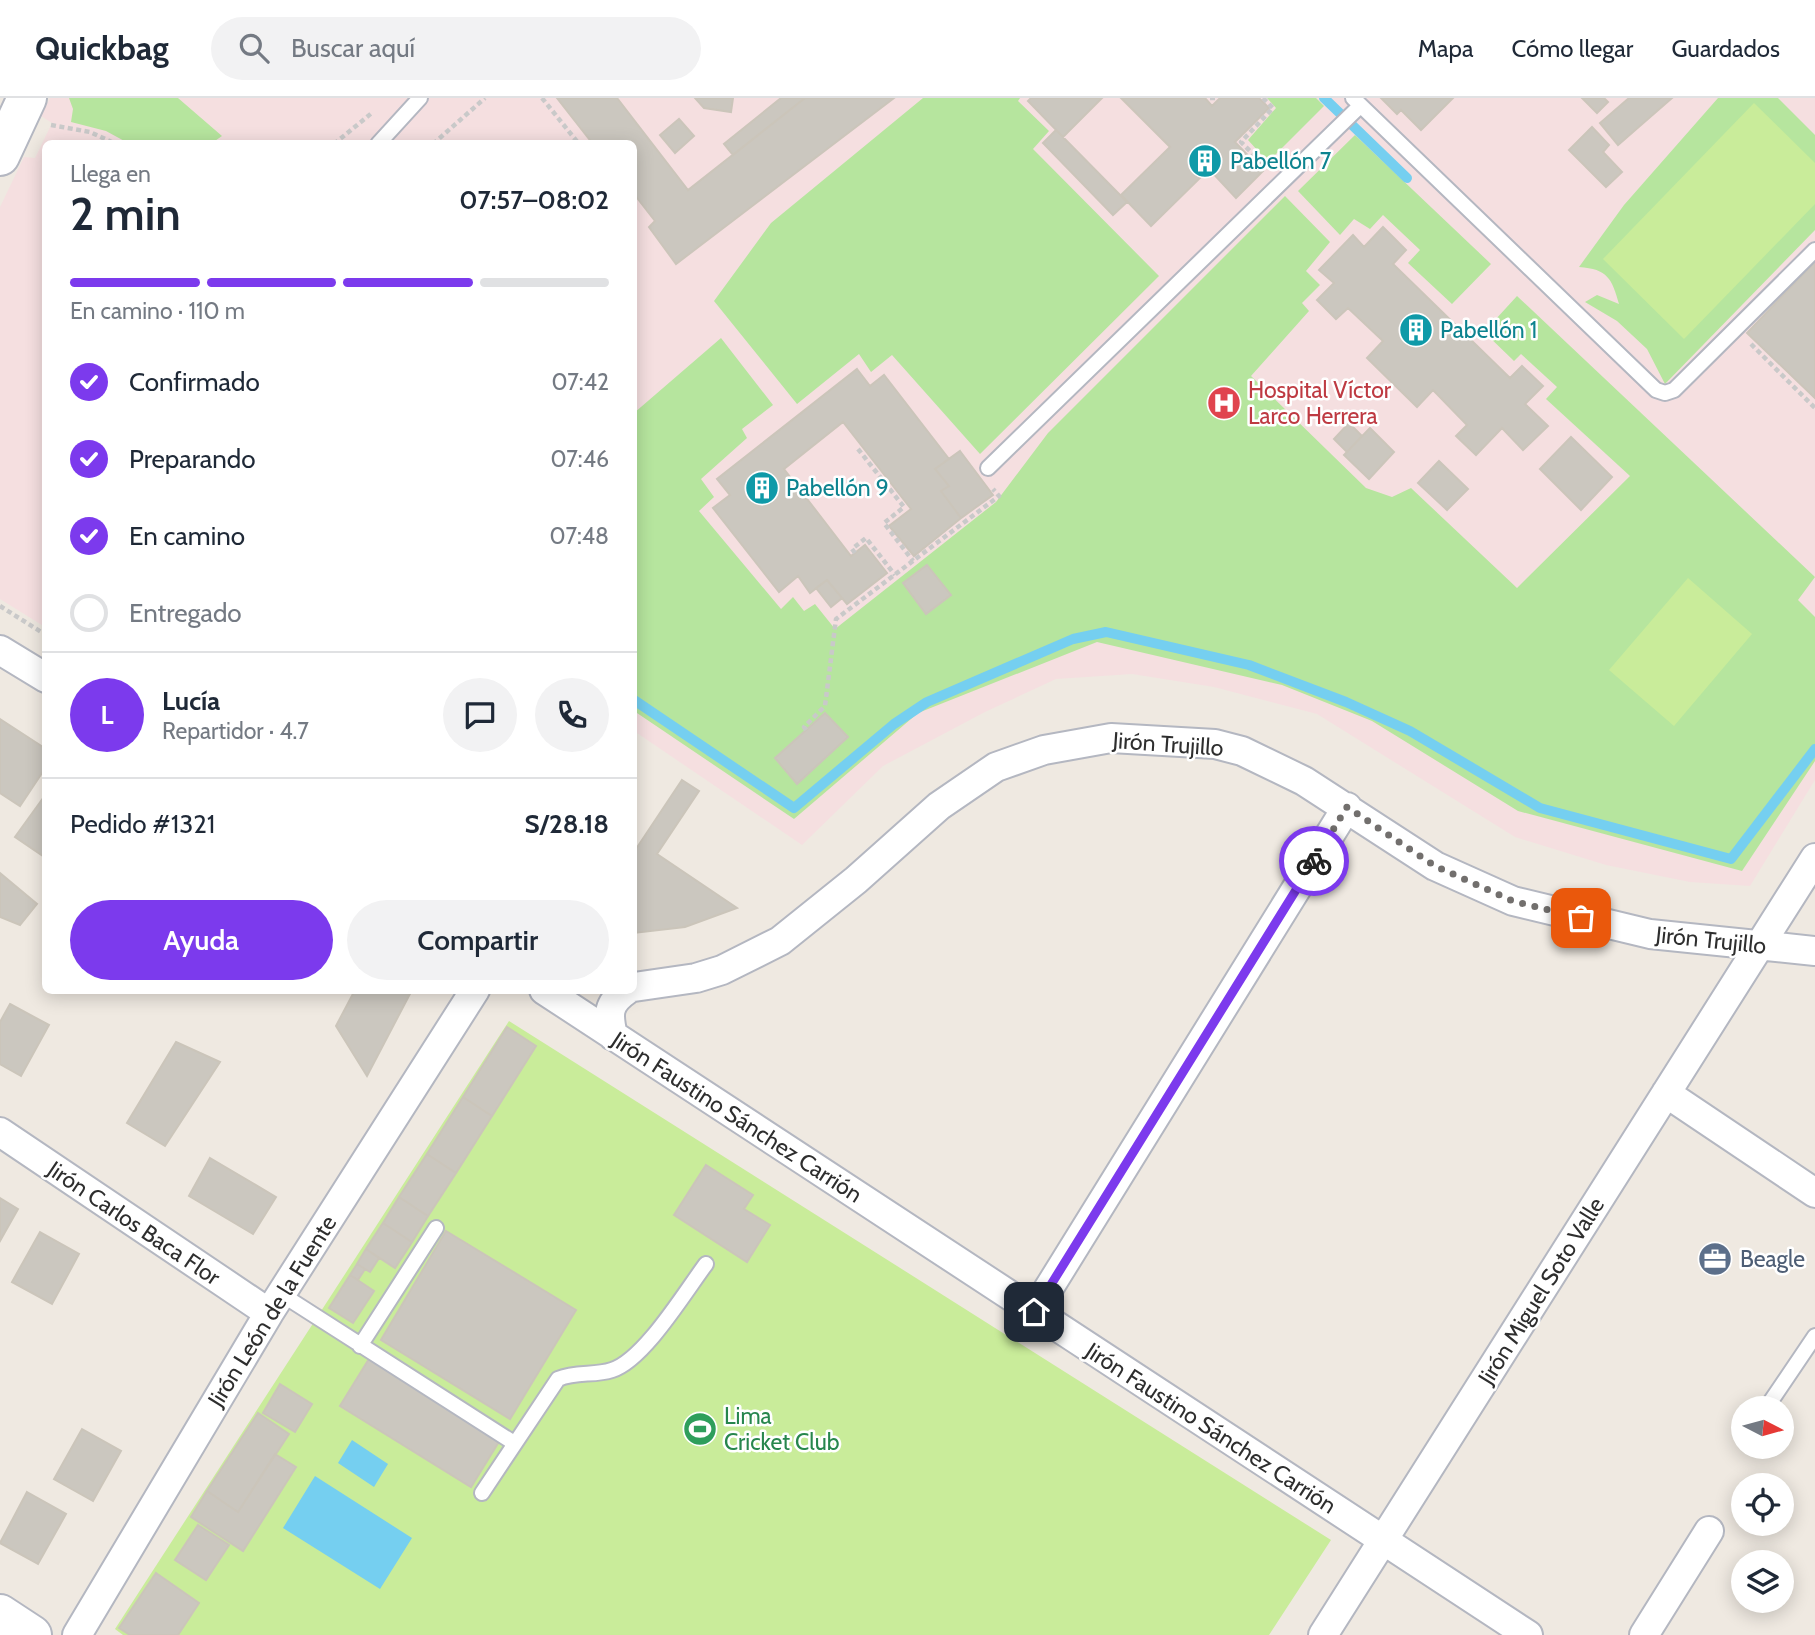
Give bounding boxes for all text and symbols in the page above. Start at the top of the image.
search box [211,17,701,80]
text: Quickbag [35,28,169,68]
icon: search [235,29,273,67]
text: Buscar aquí [291,32,415,64]
text: Mapa [1418,34,1474,63]
text: Cómo llegar [1512,34,1633,63]
text: Guardados [1671,34,1780,63]
building icon: Pabellón 7 [1186,142,1224,180]
place label: Pabellón 7 [1230,147,1332,175]
text: Llega en [70,160,151,188]
text: 07:57–08:02 [459,184,609,216]
text: 2 min [70,186,181,242]
text: En camino · 110 m [70,297,245,325]
building icon: Pabellón 1 [1397,311,1435,349]
place label: Pabellón 1 [1440,316,1537,344]
icon: check [70,363,108,401]
text: Confirmado [129,366,260,398]
text: 07:42 [552,368,609,396]
place label: Hospital Víctor Larco Herrera [1248,376,1392,430]
hospital icon: Hospital Víctor Larco Herrera [1205,384,1243,422]
icon: check [70,440,108,478]
text: Preparando [129,443,256,475]
text: 07:46 [550,445,609,473]
building icon: Pabellón 9 [743,469,781,507]
place label: Pabellón 9 [786,474,889,502]
icon: check [70,517,108,555]
text: En camino [129,520,245,552]
text: 07:48 [550,522,609,550]
text: Entregado [129,597,242,629]
button: chat [443,678,517,752]
button: phone [535,678,609,752]
text: Lucía [162,685,220,717]
text: L [100,699,114,731]
text: Repartidor · 4.7 [162,717,309,745]
street label: Jirón Trujillo [1111,726,1224,762]
text: Pedido #1321 [70,808,215,840]
text: S/28.18 [525,808,609,840]
courier [1279,826,1349,896]
icon: bike [1295,842,1333,880]
pin [1551,888,1611,948]
icon: bag [1562,899,1600,937]
button: Ayuda [70,900,333,980]
button: Compartir [347,900,609,980]
street label: Jirón Trujillo [1653,920,1768,960]
street label: Jirón Faustino Sánchez Carrión [606,1025,867,1209]
street label: Jirón Carlos Baca Flor [42,1154,226,1291]
street label: Jirón Miguel Soto Valle [1472,1192,1610,1391]
street label: Jirón León de la Fuente [201,1210,342,1413]
office icon: Beagle [1696,1240,1734,1278]
place label: Beagle [1740,1245,1805,1273]
pin [1004,1282,1064,1342]
icon: home [1015,1293,1053,1331]
street label: Jirón Faustino Sánchez Carrión [1080,1336,1341,1520]
north arrow [1731,1396,1794,1460]
map controls [1731,1396,1794,1613]
place label: Lima Cricket Club [724,1402,840,1456]
sports icon: Lima Cricket Club [681,1410,719,1448]
button: locate [1731,1473,1794,1536]
button: layers [1731,1550,1794,1613]

